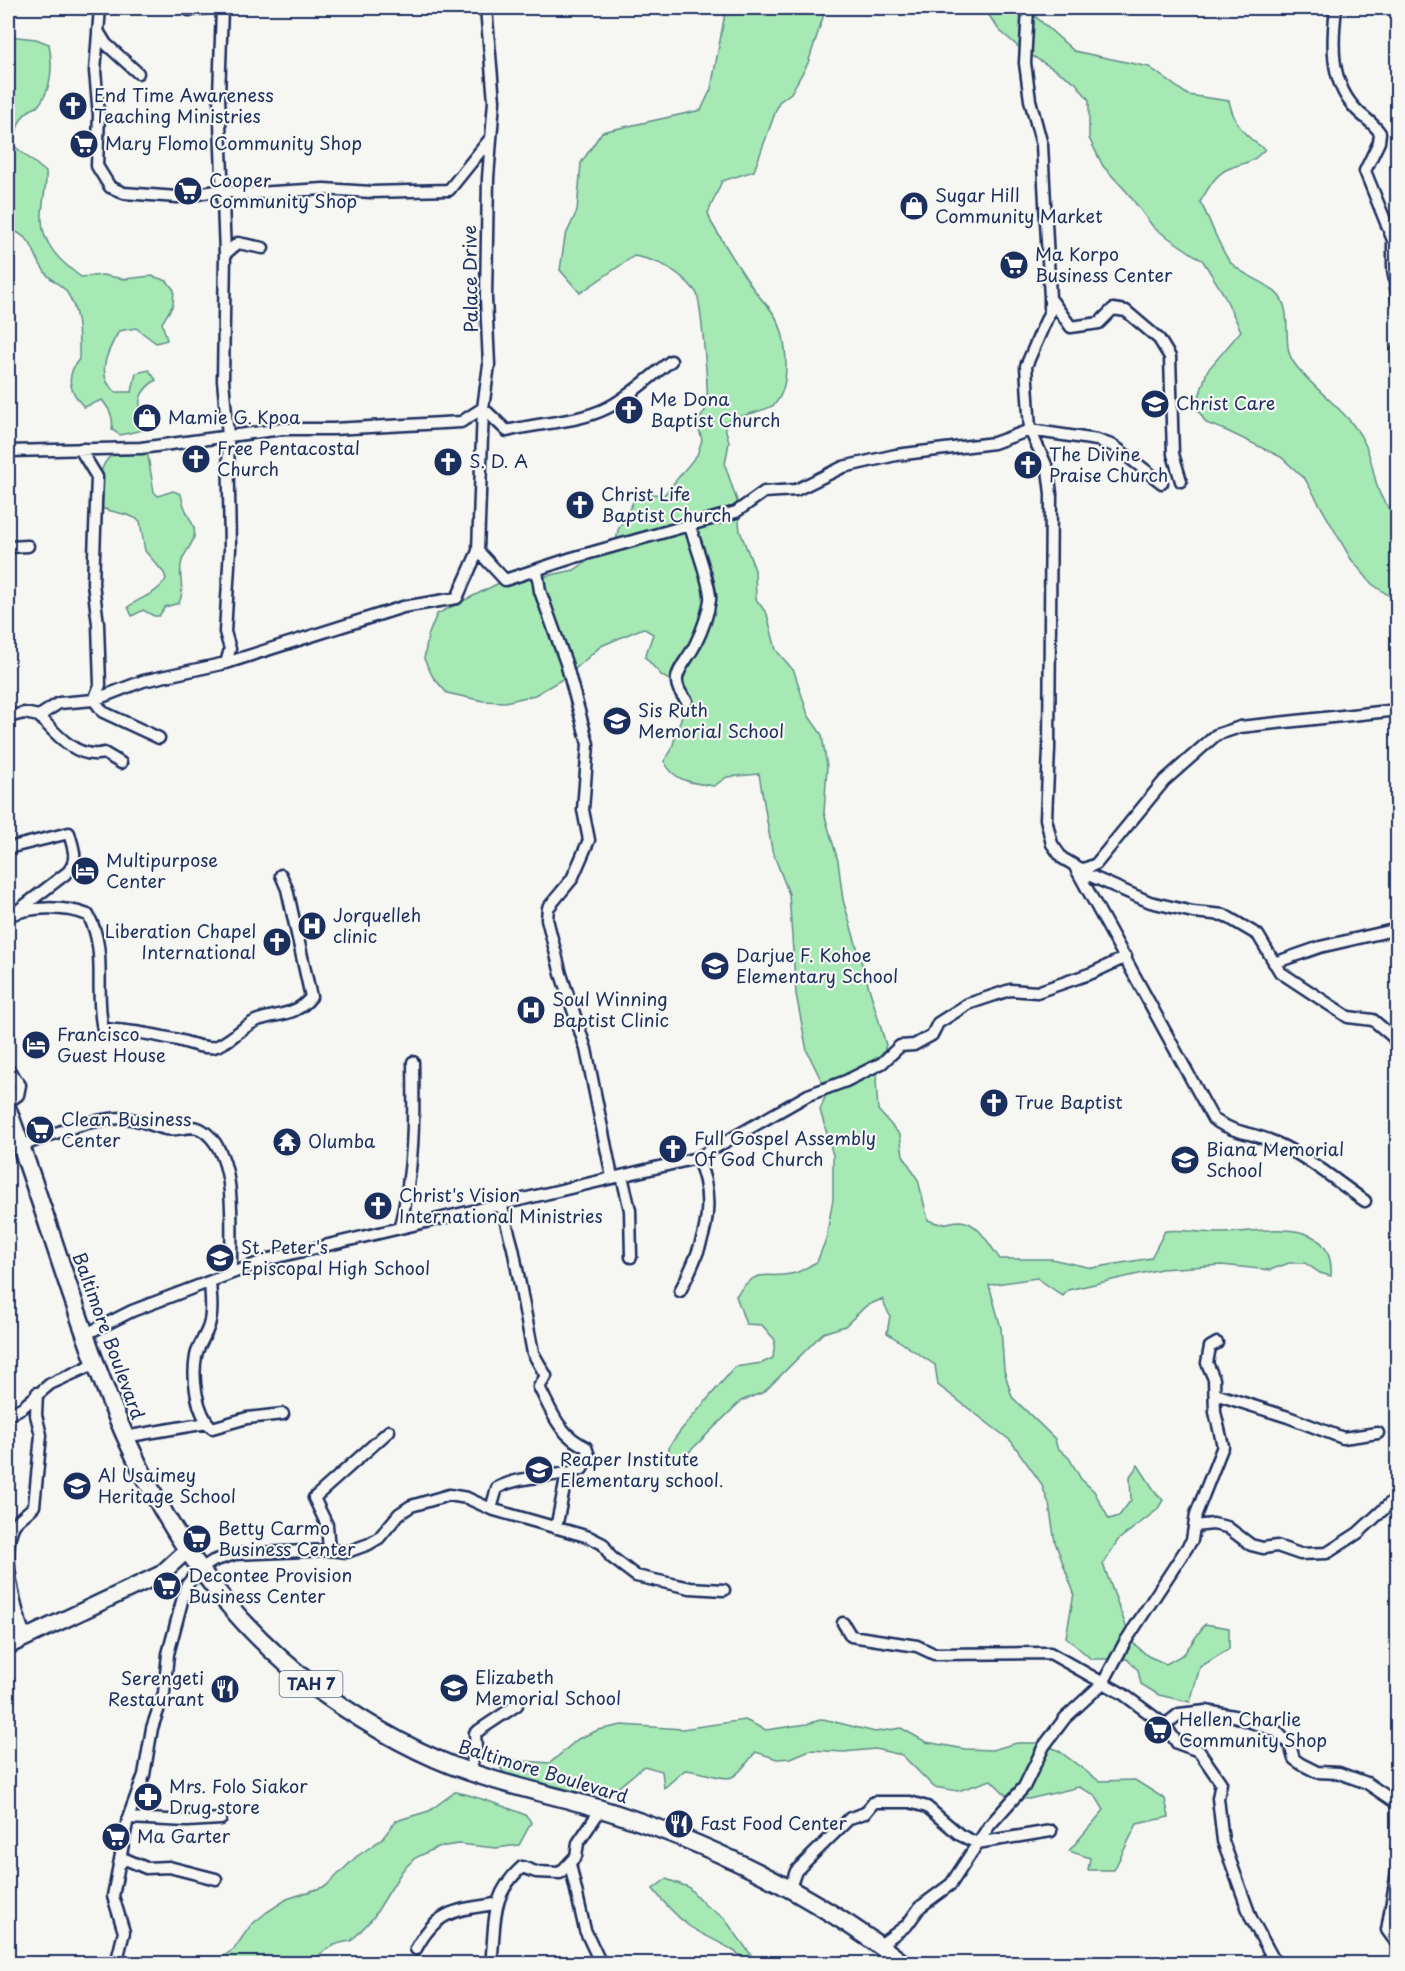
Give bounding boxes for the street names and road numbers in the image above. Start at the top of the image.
street label: Palace Drive [455,225,484,333]
street label: Baltimore Boulevard [67,1248,152,1423]
road number: TAH 7 [280,1671,342,1697]
street label: Baltimore Boulevard [455,1732,632,1809]

